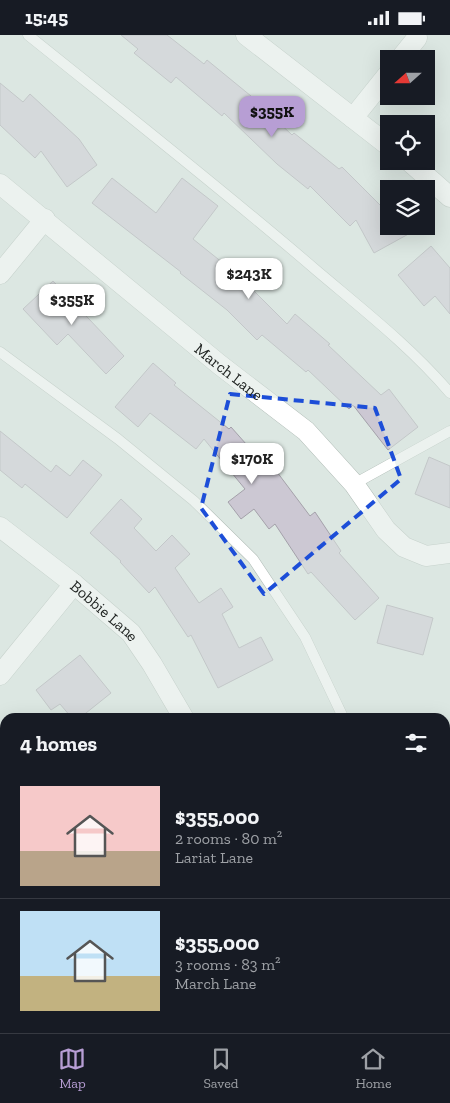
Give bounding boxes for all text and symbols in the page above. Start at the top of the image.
text: 15:45 [25,6,68,29]
north arrow [380,50,435,105]
map controls [380,50,435,235]
pin: $355K [237,96,307,138]
text: $355K [250,102,294,121]
button: locate [380,115,435,170]
button: layers [380,180,435,235]
pin: $243K [214,257,284,300]
text: $243K [227,264,271,283]
pin: $355K [37,283,107,326]
text: $355K [50,290,94,309]
street label: March Lane [191,339,267,404]
pin: $170K [217,443,287,485]
text: $170K [231,449,273,468]
street label: Bobbie Lane [67,576,143,644]
icon: filters [402,729,430,757]
text: 4 homes [20,731,97,756]
text: $355,000 [175,804,259,829]
icon: home [60,806,120,866]
text: 2 rooms · 80 m² [175,829,282,848]
text: Lariat Lane [175,848,253,867]
text: $355,000 [175,930,259,955]
icon: home [60,931,120,991]
text: 3 rooms · 83 m² [175,955,281,974]
text: March Lane [175,974,256,993]
tab: Map [58,1045,86,1092]
tab: Saved [203,1045,239,1092]
tab: Home [355,1045,392,1092]

